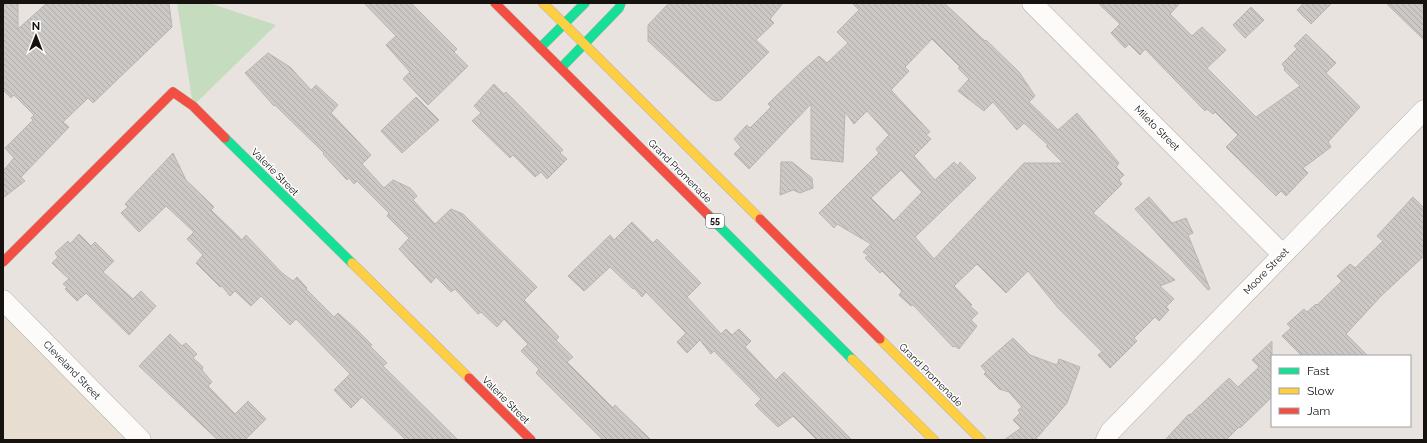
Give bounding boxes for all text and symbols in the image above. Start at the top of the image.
north arrow [16,16,56,56]
text: N [32,20,40,33]
street label: Mileto Street [1132,103,1182,153]
street label: Grand Promenade [646,137,714,205]
street label: Valerie Street [249,146,301,198]
road number: 55 [706,214,724,228]
street label: Moore Street [1241,245,1291,296]
street label: Cleveland Street [41,339,103,402]
street label: Grand Promenade [897,341,965,409]
legend [1271,355,1411,427]
text: Fast [1307,364,1330,378]
street label: Valerie Street [480,374,532,426]
text: Slow [1307,384,1334,398]
text: Jam [1307,404,1330,418]

